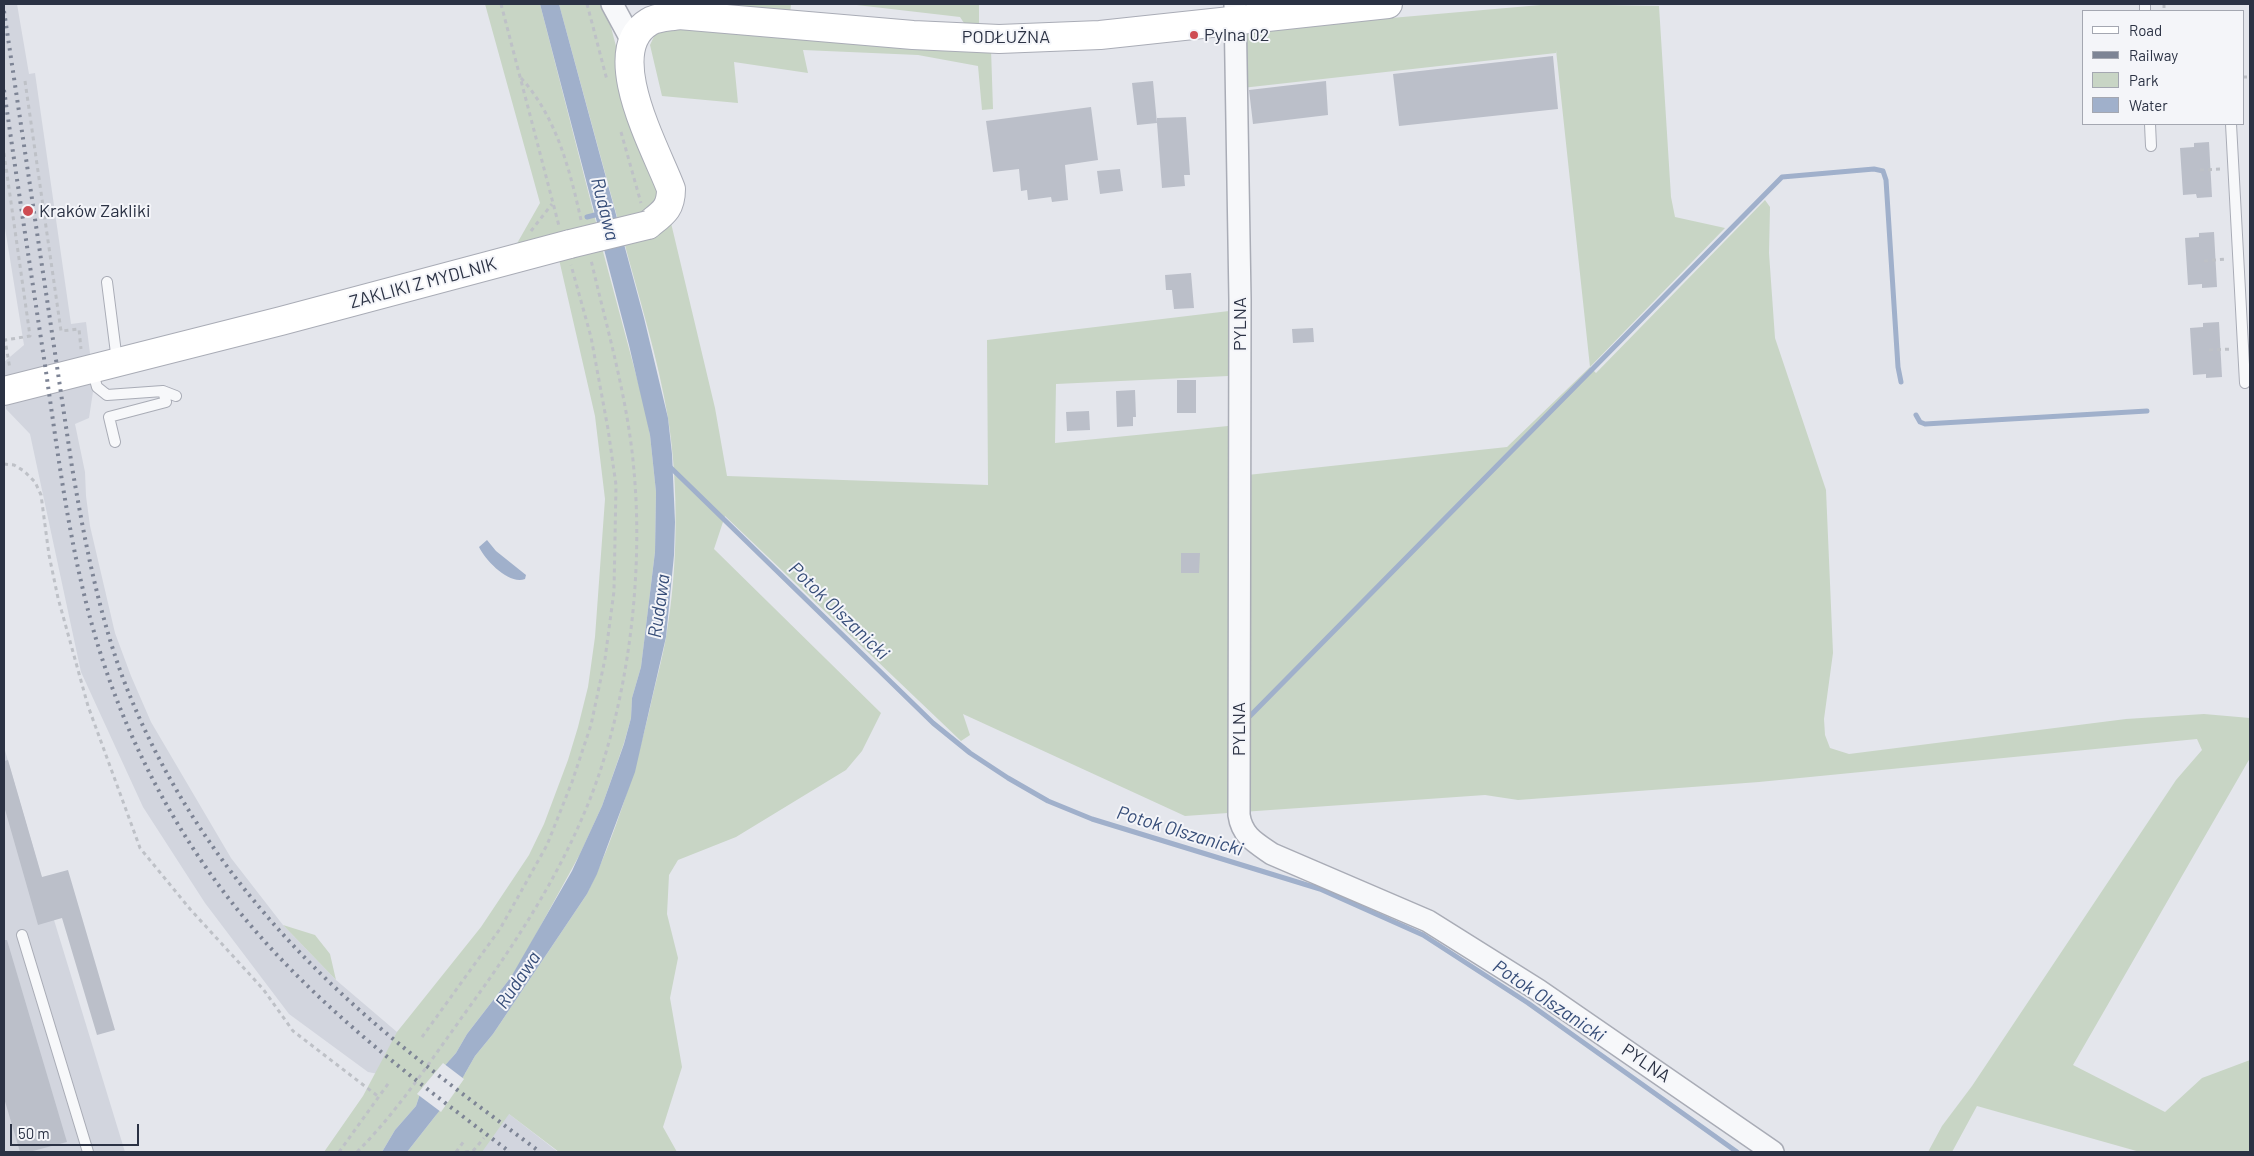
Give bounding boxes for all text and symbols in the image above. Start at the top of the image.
legend [2082,10,2244,125]
text: Road [2129,21,2162,39]
place label: Pylna 02 [1204,24,1269,46]
street label: PODŁUŻNA [962,26,1050,48]
marker: Pylna 02 [1188,29,1200,41]
text: Railway [2129,46,2178,64]
text: Park [2129,71,2158,89]
text: Water [2129,96,2168,114]
water label: Rudawa [586,175,624,243]
place label: Kraków Zakliki [39,200,151,222]
marker: Kraków Zakliki [21,204,35,218]
street label: ZAKLIKI Z MYDLNIK [347,253,499,313]
street label: PYLNA [1229,297,1251,351]
water label: Potok Olszanicki [784,557,894,665]
water label: Rudawa [643,573,675,639]
street label: PYLNA [1228,702,1250,756]
water label: Potok Olszanicki [1114,801,1246,861]
water label: Rudawa [491,947,545,1013]
water label: Potok Olszanicki [1488,955,1610,1047]
street label: PYLNA [1618,1039,1674,1087]
scale bar [12,1114,141,1146]
text: 50 m [18,1124,50,1142]

